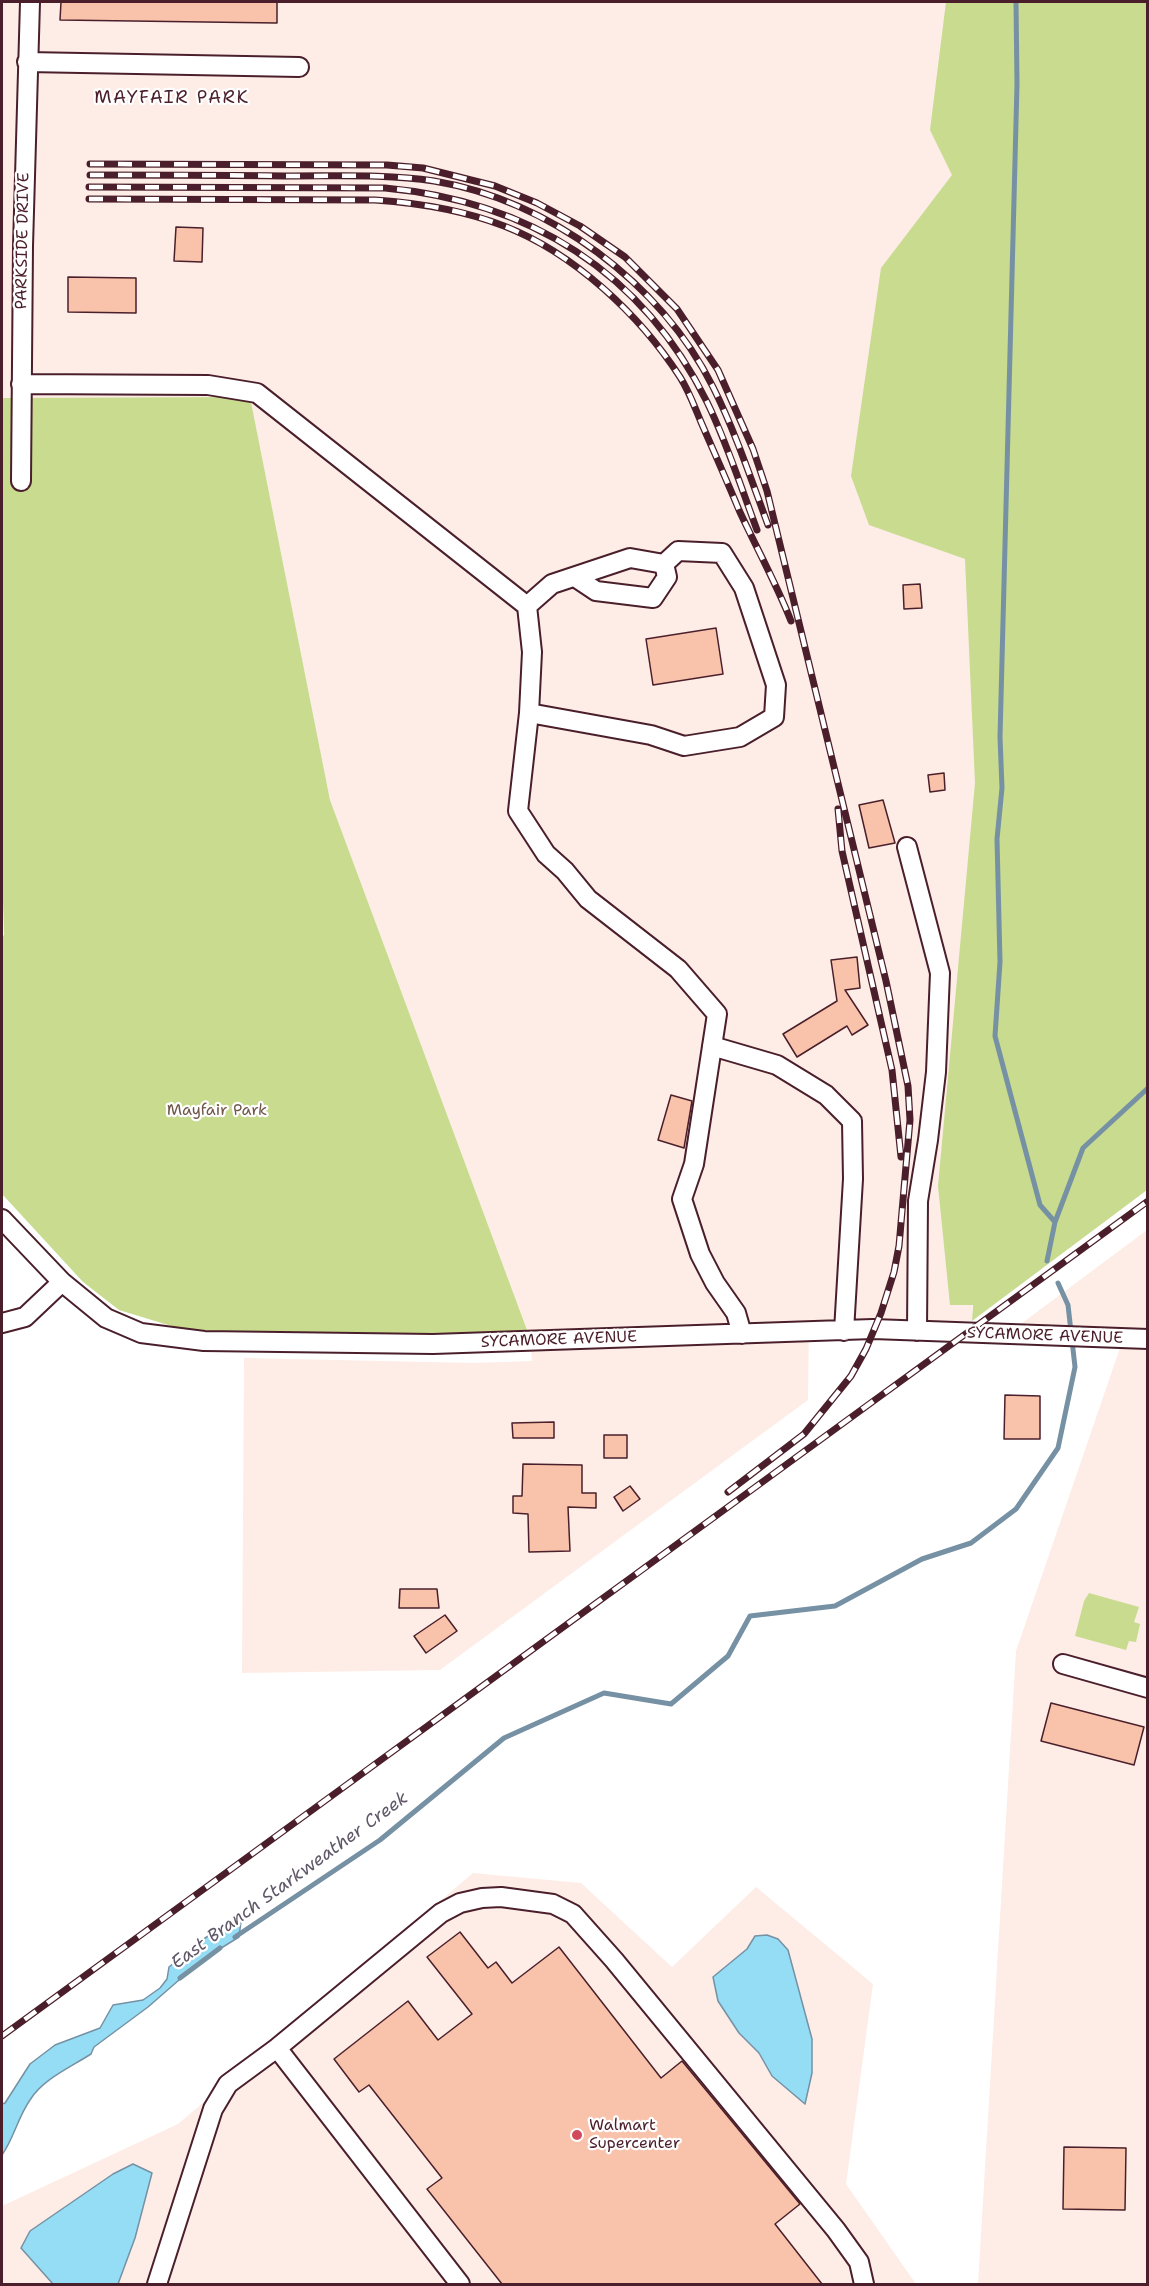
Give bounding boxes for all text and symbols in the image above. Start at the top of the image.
district label: MAYFAIR PARK [94,87,250,109]
street label: PARKSIDE DRIVE [12,172,34,310]
park label: Mayfair Park [167,1101,267,1121]
street label: SYCAMORE AVENUE [966,1324,1124,1348]
street label: SYCAMORE AVENUE [480,1328,638,1352]
water label: East Branch Starkweather Creek [167,1788,413,1974]
place label: Walmart Supercenter [589,2116,680,2154]
marker: Walmart Supercenter [570,2128,584,2142]

